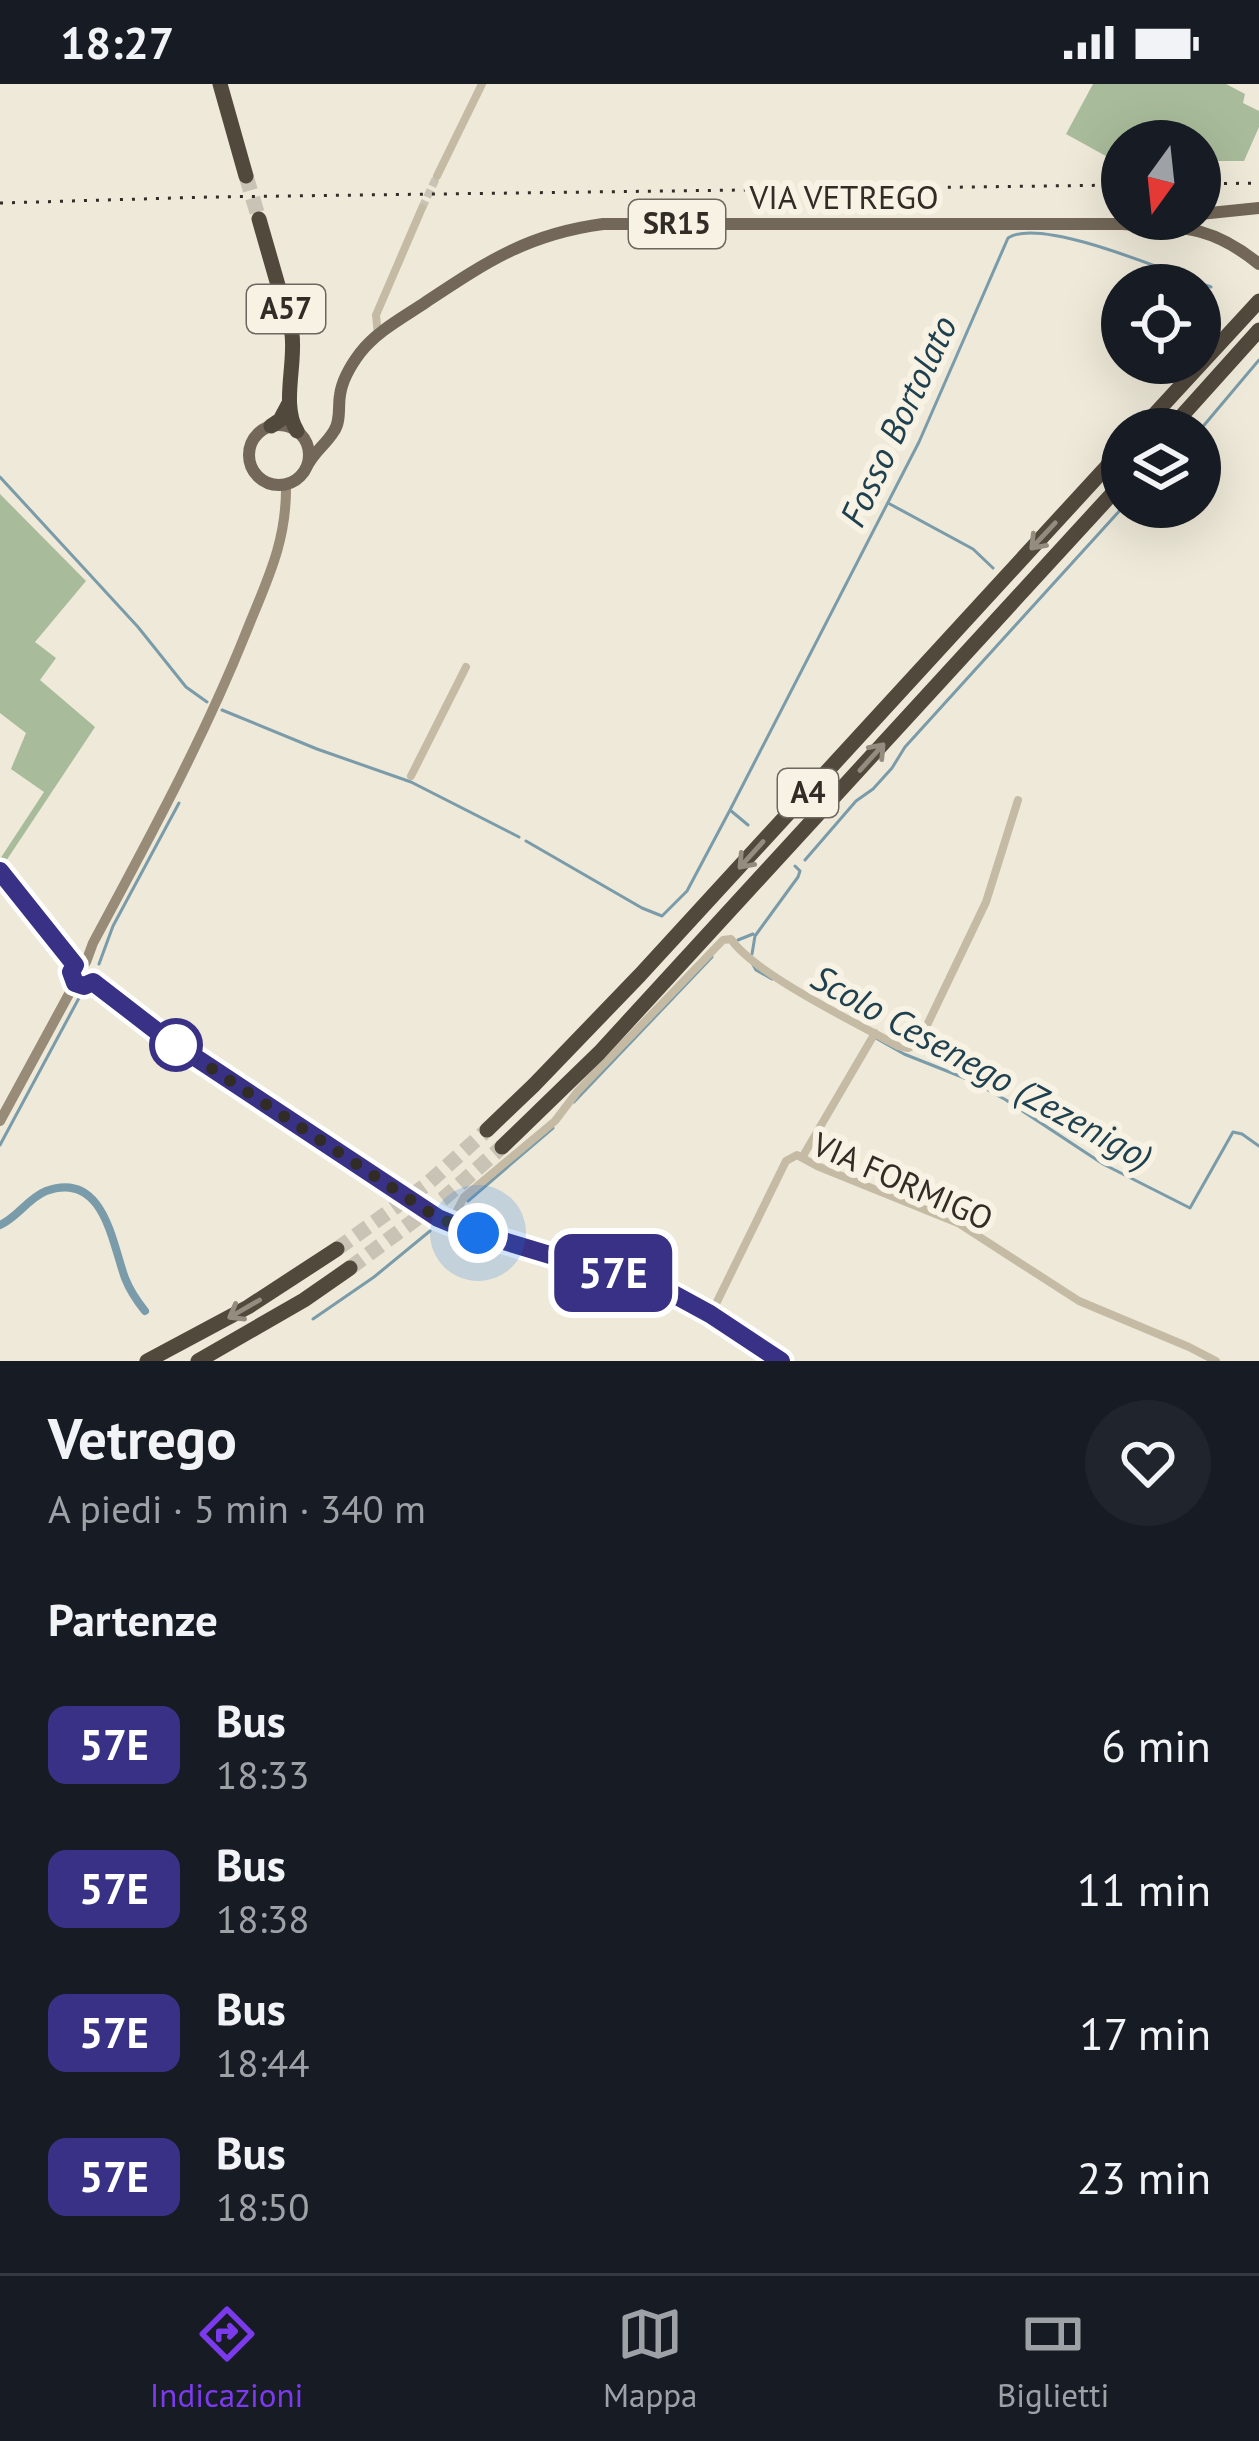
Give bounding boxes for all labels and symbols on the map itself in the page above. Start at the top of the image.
north arrow [1101,120,1221,240]
street label: VIA VETREGO [749,175,938,218]
road number: SR15 [629,200,725,248]
road number: A57 [247,285,325,333]
water label: Fosso Bortolato [828,308,967,534]
one-way arrow [1029,520,1058,550]
one-way arrow [857,743,885,773]
road number: A4 [778,769,838,817]
one-way arrow [738,839,765,869]
water label: Scolo Cesenego (Zezenigo) [803,953,1161,1180]
unlabelled marker [151,1020,201,1070]
street label: VIA FORMIGO [805,1121,1000,1239]
your location [448,1203,508,1263]
line badge: 57E [544,1234,682,1312]
one-way arrow [227,1297,262,1321]

